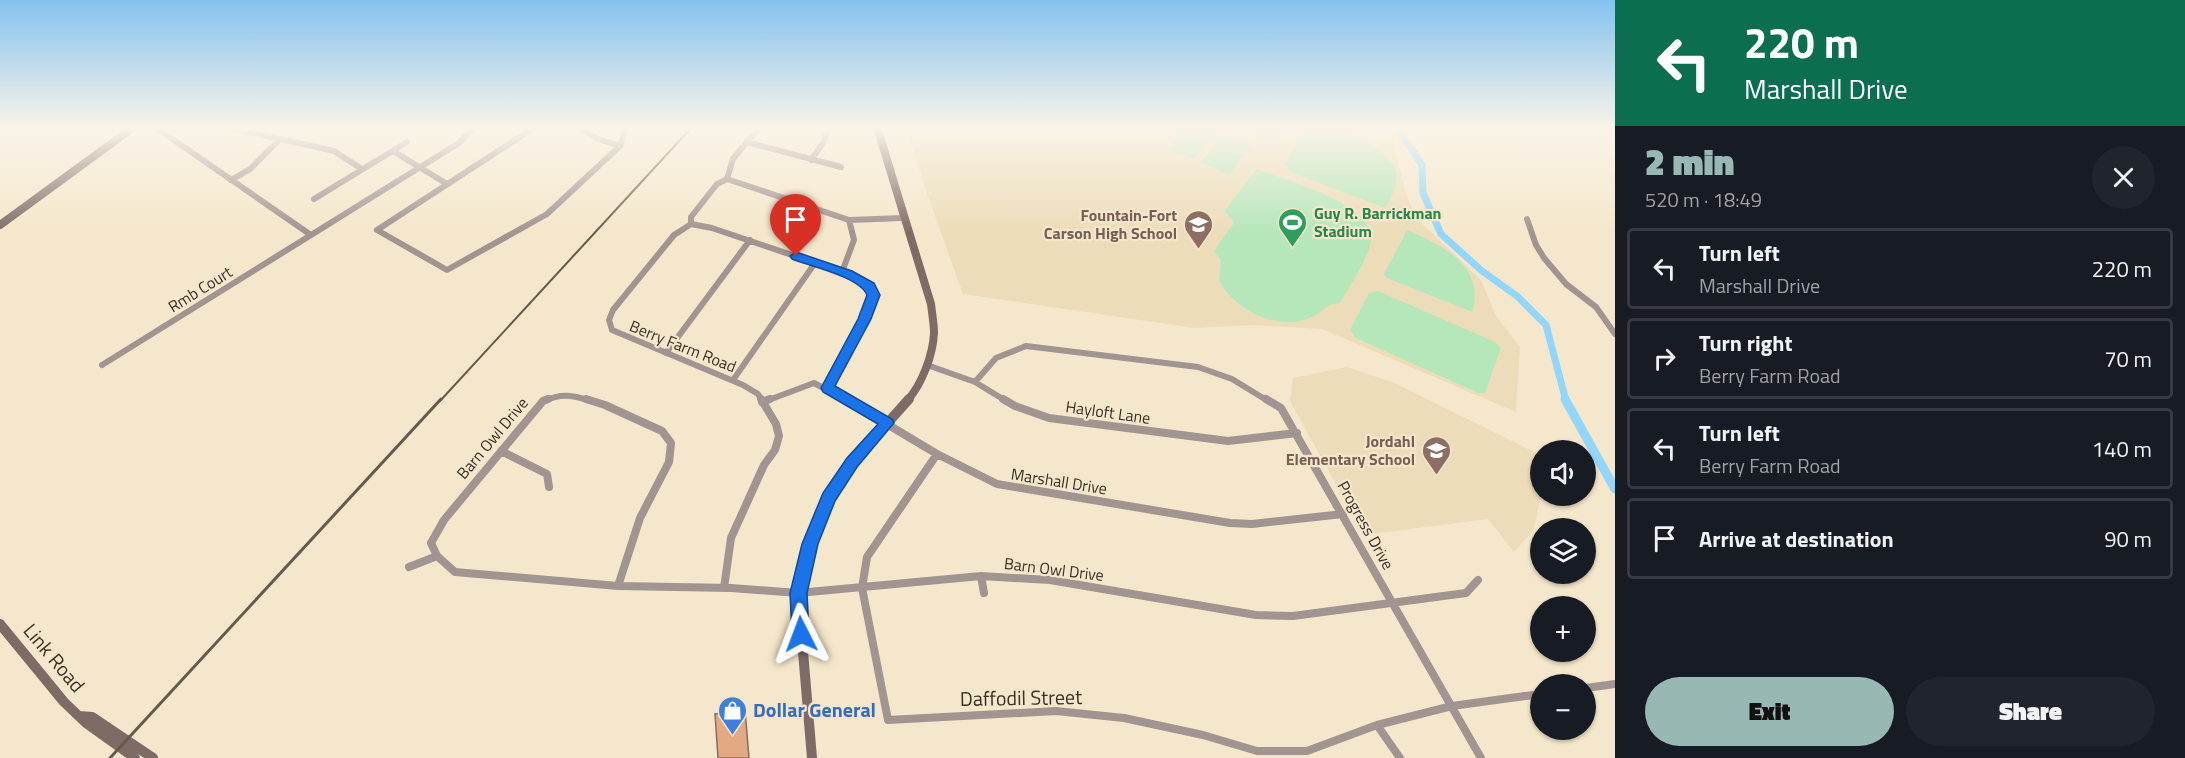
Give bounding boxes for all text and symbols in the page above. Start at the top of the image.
text: 220 m [1744,10,1859,74]
icon: left [1645,24,1723,102]
text: Marshall Drive [1744,68,1908,109]
text: 2 min [1645,134,1734,189]
button: close [2092,146,2155,209]
text: 520 m · 18:49 [1645,184,1762,215]
pin [770,194,821,256]
place label: Guy R. Barrickman Stadium [1314,201,1441,243]
icon: arrive [779,203,812,236]
place label: Fountain-Fort Carson High School [1044,203,1177,245]
sports icon: Guy R. Barrickman Stadium [1277,206,1309,248]
school or university icon: Fountain-Fort Carson High School [1182,208,1214,250]
text: Turn left [1699,236,1780,270]
icon: left [1648,252,1681,285]
text: 220 m [2092,252,2152,286]
street label: Rmb Court [163,260,237,318]
text: Marshall Drive [1699,270,1820,301]
street label: Berry Farm Road [626,314,740,378]
text: Turn right [1699,326,1793,360]
icon: right [1648,342,1681,375]
text: 70 m [2104,342,2152,376]
text: Berry Farm Road [1699,360,1841,391]
street label: Barn Owl Drive [451,392,533,484]
street label: Hayloft Lane [1064,394,1152,430]
text: Turn left [1699,416,1780,450]
place label: Jordahl Elementary School [1286,429,1415,471]
icon: left [1648,432,1681,465]
text: 140 m [2092,432,2152,466]
school or university icon: Jordahl Elementary School [1420,434,1452,476]
map controls [1530,440,1596,740]
button: sound [1530,440,1596,506]
text: Berry Farm Road [1699,450,1841,481]
street label: Marshall Drive [1009,462,1109,500]
street label: Progress Drive [1332,476,1400,574]
button: layers [1530,518,1596,584]
icon: arrive [1648,522,1681,555]
text: Arrive at destination [1699,522,1894,556]
text: 90 m [2104,522,2152,556]
street label: Barn Owl Drive [1003,551,1105,587]
button: + [1530,596,1596,662]
position arrow [769,602,833,666]
street label: Link Road [16,616,93,699]
button: − [1530,674,1596,740]
button: Exit [1645,677,1894,746]
button: Share [1906,677,2155,746]
street label: Daffodil Street [960,681,1082,714]
shop icon: Dollar General [716,694,748,736]
place label: Dollar General [753,694,876,725]

